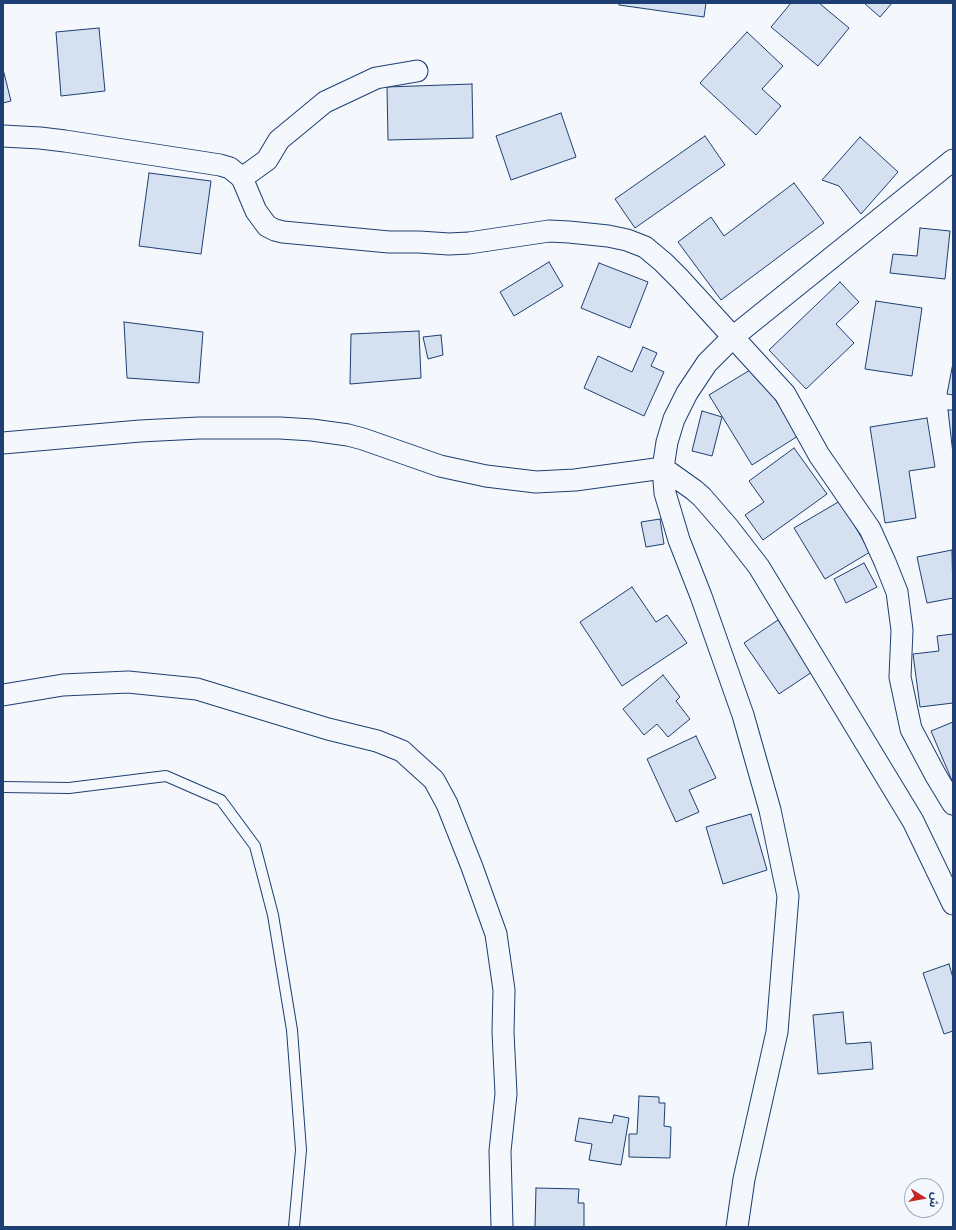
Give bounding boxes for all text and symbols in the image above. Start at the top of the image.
north arrow [904,1178,944,1218]
text: ش [926,1191,943,1209]

